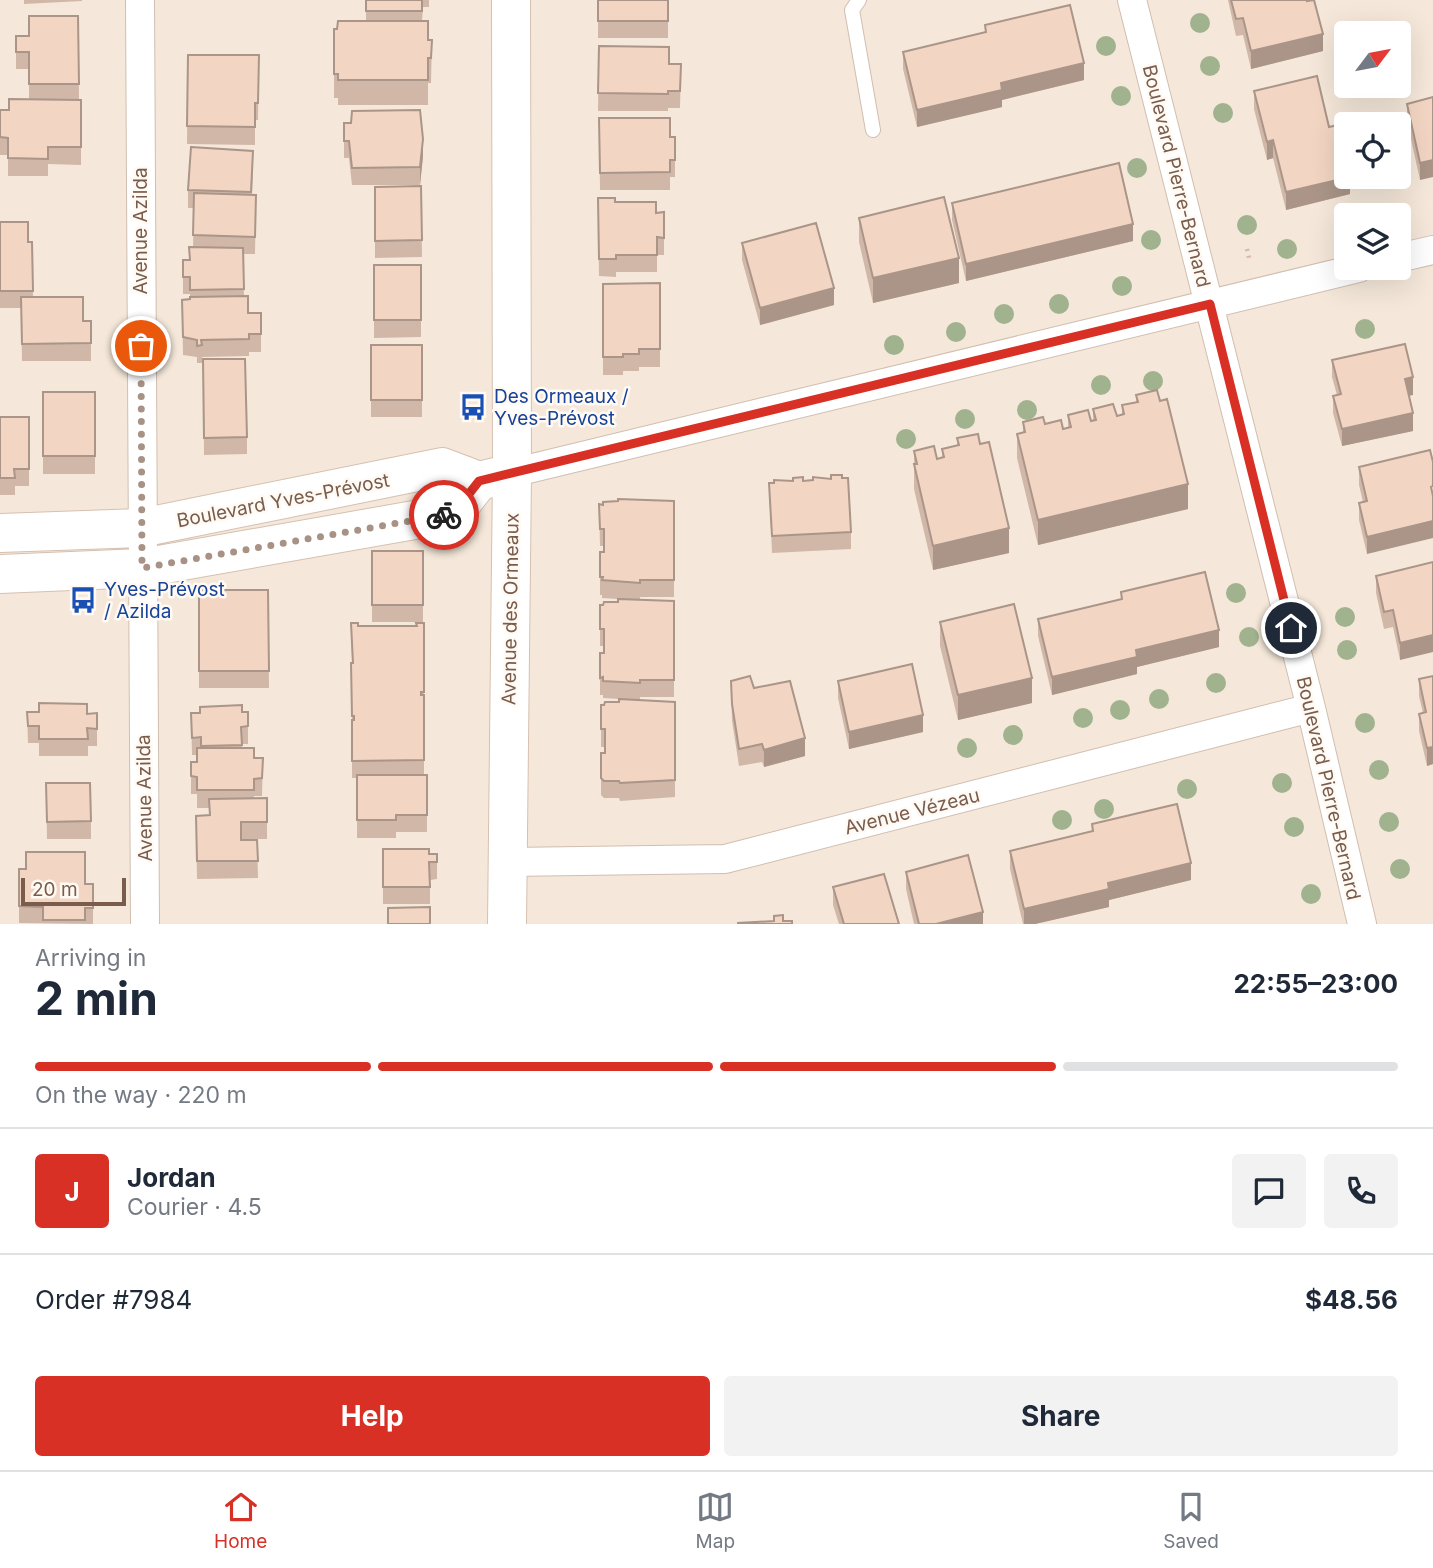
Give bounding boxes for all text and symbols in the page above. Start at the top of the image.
north arrow [1334,21,1410,98]
map controls [1334,21,1411,280]
street label: Boulevard Pierre-Bernard [1138,62,1215,290]
button: locate [1334,112,1411,189]
street label: Avenue Azilda [129,167,152,295]
button: layers [1334,203,1411,280]
pin [111,316,171,376]
icon: bag [122,327,160,365]
place label: Des Ormeaux / Yves-Prévost [494,385,629,430]
bus stop icon: Des Ormeaux / Yves-Prévost [458,392,488,422]
street label: Boulevard Yves-Prévost [175,469,391,532]
courier [409,480,479,550]
icon: bike [425,496,463,534]
street label: Avenue des Ormeaux [497,513,524,705]
place label: Yves-Prévost / Azilda [104,578,225,623]
bus stop icon: Yves-Prévost / Azilda [68,585,98,615]
pin [1261,598,1321,658]
icon: home [1272,609,1310,647]
street label: Boulevard Pierre-Bernard [1292,674,1365,902]
street label: Avenue Azilda [132,734,157,862]
street label: Avenue Vézeau [842,784,982,839]
scale bar [21,875,126,907]
text: 20 m [32,878,78,901]
text: Arriving in [35,944,146,972]
text: 22:55–23:00 [1233,968,1398,999]
text: 2 min [35,970,158,1026]
text: On the way · 220 m [35,1081,247,1109]
button: chat [1232,1154,1306,1228]
button: phone [1324,1154,1398,1228]
text: Jordan [127,1162,216,1193]
text: J [64,1176,80,1207]
text: Courier · 4.5 [127,1193,262,1221]
text: Order #7984 [35,1284,192,1315]
text: $48.56 [1305,1284,1398,1315]
button: Help [35,1376,710,1456]
button: Share [724,1376,1398,1456]
tab: Home [214,1488,267,1553]
tab: Map [696,1488,735,1553]
tab: Saved [1163,1488,1219,1553]

